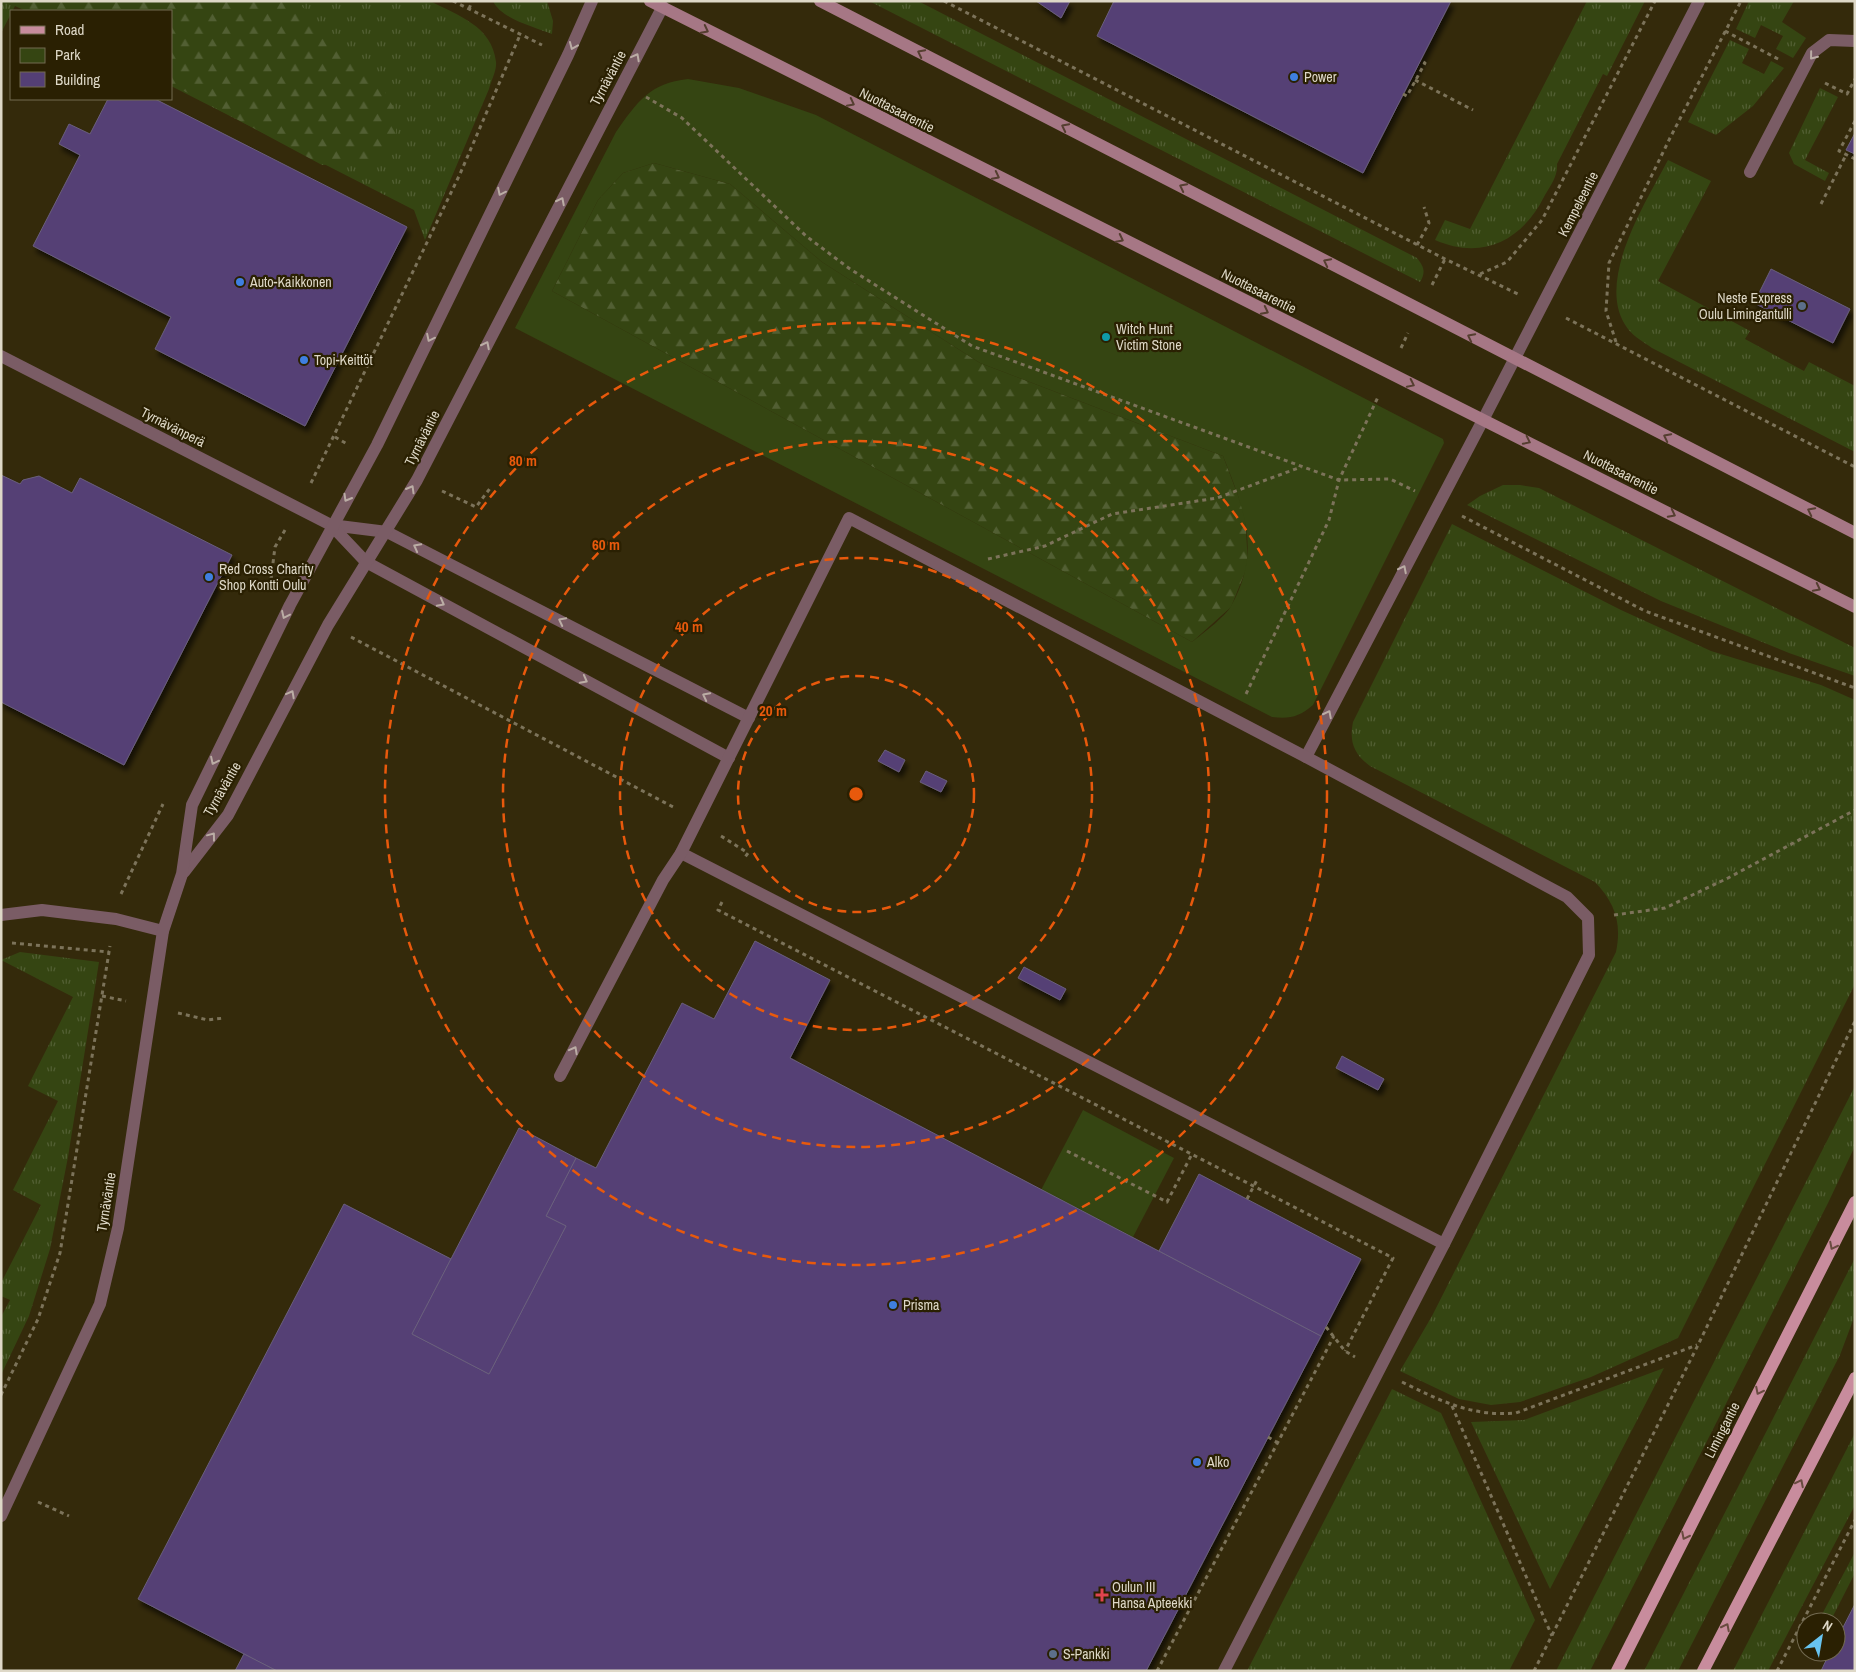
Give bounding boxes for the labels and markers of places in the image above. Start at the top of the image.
place label: Power [1304,68,1337,86]
marker: Power [1288,71,1300,83]
place label: Auto-Kaikkonen [249,273,332,291]
marker: Auto-Kaikkonen [234,276,246,288]
place label: Neste Express Oulu Limingantulli [1699,289,1792,323]
marker: Neste Express Oulu Limingantulli [1796,300,1808,312]
place label: Witch Hunt Victim Stone [1116,320,1182,354]
marker: Witch Hunt Victim Stone [1100,331,1112,343]
place label: Topi-Keittöt [314,351,373,369]
marker: Topi-Keittöt [298,354,310,366]
place label: Red Cross Charity Shop Kontti Oulu [219,560,314,594]
marker: Red Cross Charity Shop Kontti Oulu [203,571,215,583]
centre of rings [847,785,865,803]
place label: Prisma [903,1296,940,1314]
marker: Prisma [887,1299,899,1311]
place label: Alko [1206,1453,1229,1471]
marker: Alko [1191,1456,1203,1468]
place label: Oulun III Hansa Apteekki [1112,1578,1192,1612]
marker: Oulun III Hansa Apteekki [1096,1589,1108,1601]
place label: S-Pankki [1063,1645,1110,1663]
marker: S-Pankki [1047,1648,1059,1660]

